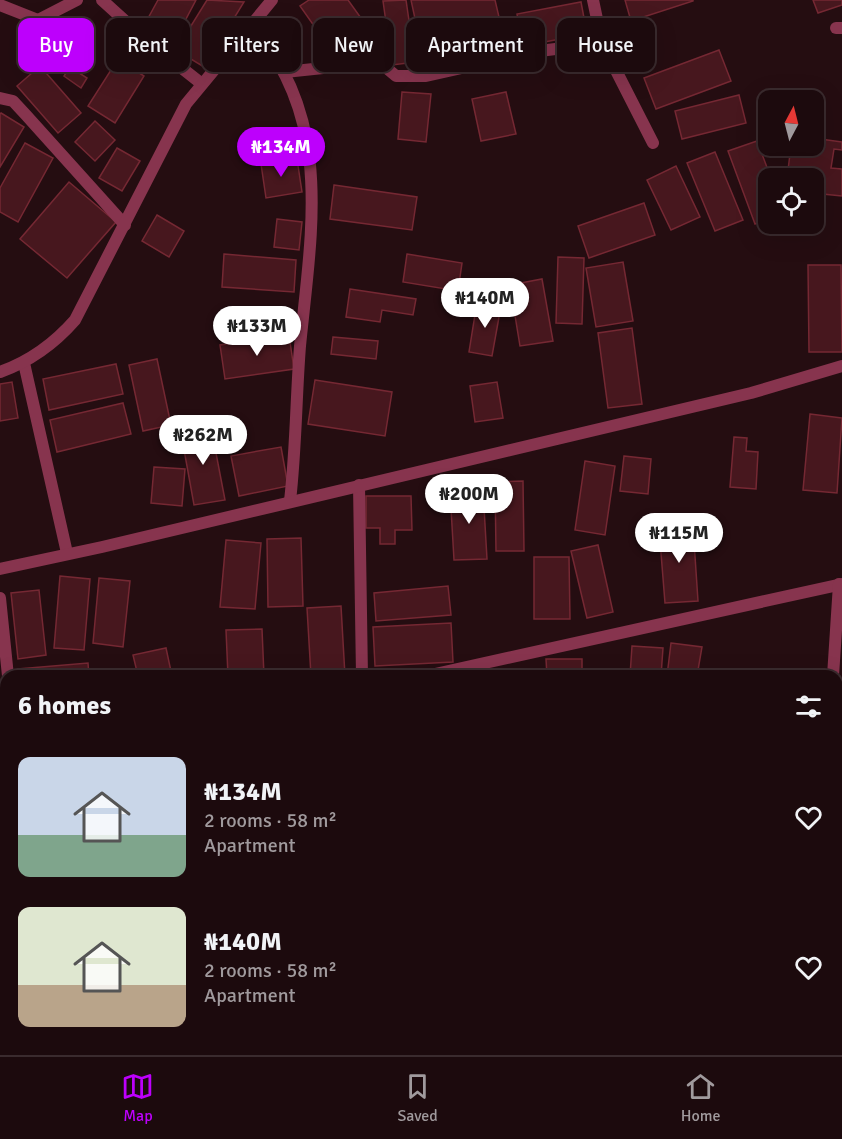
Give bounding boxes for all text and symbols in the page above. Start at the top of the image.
chip: Buy [18,18,94,72]
chip: Rent [106,18,190,72]
chip: Filters [202,18,301,72]
chip: New [313,18,394,72]
chip: Apartment [406,18,545,72]
chip: House [557,18,655,72]
north arrow [758,90,824,156]
map controls [758,90,824,234]
pin: ₦134M [239,127,323,178]
text: ₦134M [251,134,311,159]
button: locate [758,168,824,234]
pin: ₦140M [443,278,527,329]
text: ₦140M [455,285,515,310]
pin: ₦133M [215,306,299,357]
text: ₦133M [227,313,287,338]
pin: ₦262M [161,415,245,466]
text: ₦262M [173,422,233,447]
pin: ₦200M [427,474,511,525]
text: ₦200M [439,481,499,506]
pin: ₦115M [637,513,721,564]
text: ₦115M [649,520,709,545]
text: 6 homes [18,690,111,722]
icon: filters [792,690,825,723]
text: ₦134M [204,776,282,808]
icon: home [66,781,138,853]
icon: heart [792,801,825,834]
text: 2 rooms · 58 m² [204,808,337,833]
text: Apartment [204,833,296,858]
text: ₦140M [204,926,282,958]
icon: home [66,931,138,1003]
icon: heart [792,951,825,984]
text: 2 rooms · 58 m² [204,958,337,983]
text: Apartment [204,983,296,1008]
tab: Map [121,1070,154,1126]
tab: Saved [397,1070,438,1126]
tab: Home [681,1070,721,1126]

